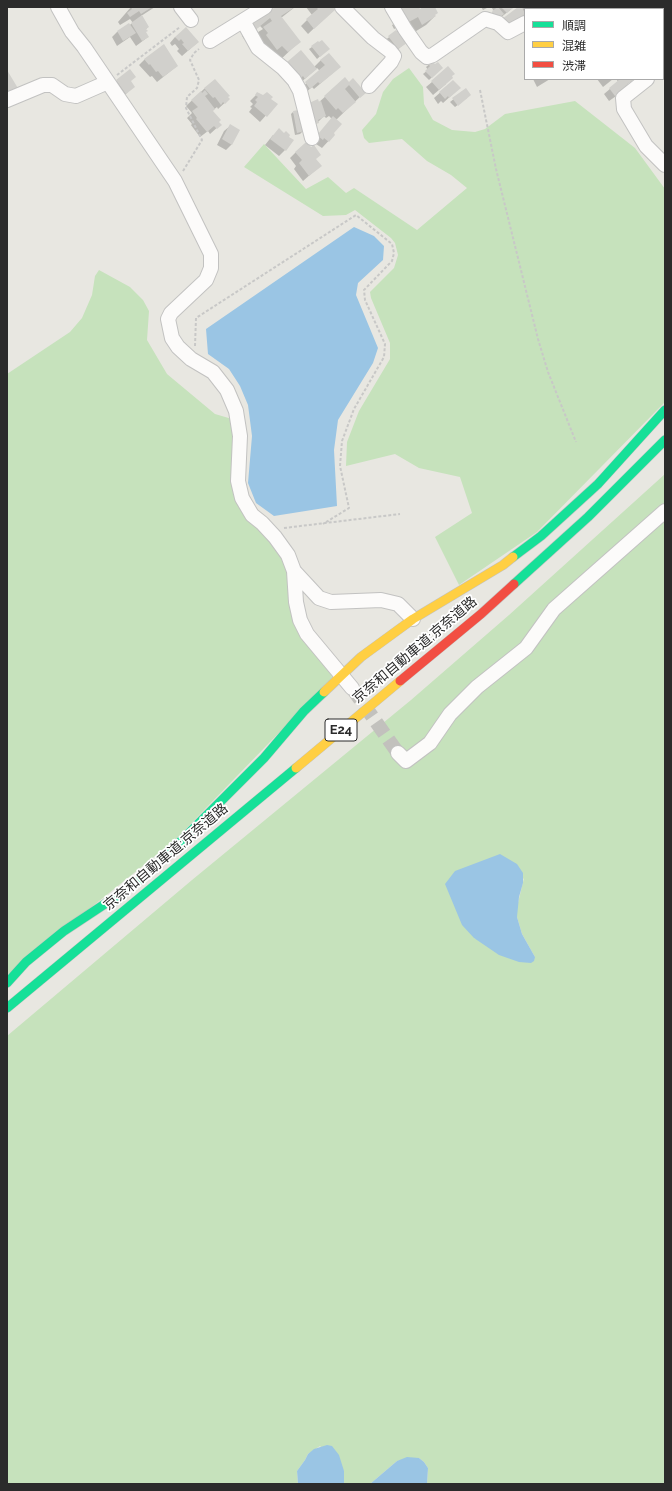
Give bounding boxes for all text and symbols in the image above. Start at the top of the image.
legend [524,8,664,80]
text: 順調 [562,19,586,33]
text: 混雑 [562,39,586,53]
text: 渋滞 [562,59,586,73]
street label: 京奈和自動車道;京奈道路 [350,593,480,707]
road number: E24 [325,719,357,741]
street label: 京奈和自動車道;京奈道路 [101,800,231,914]

